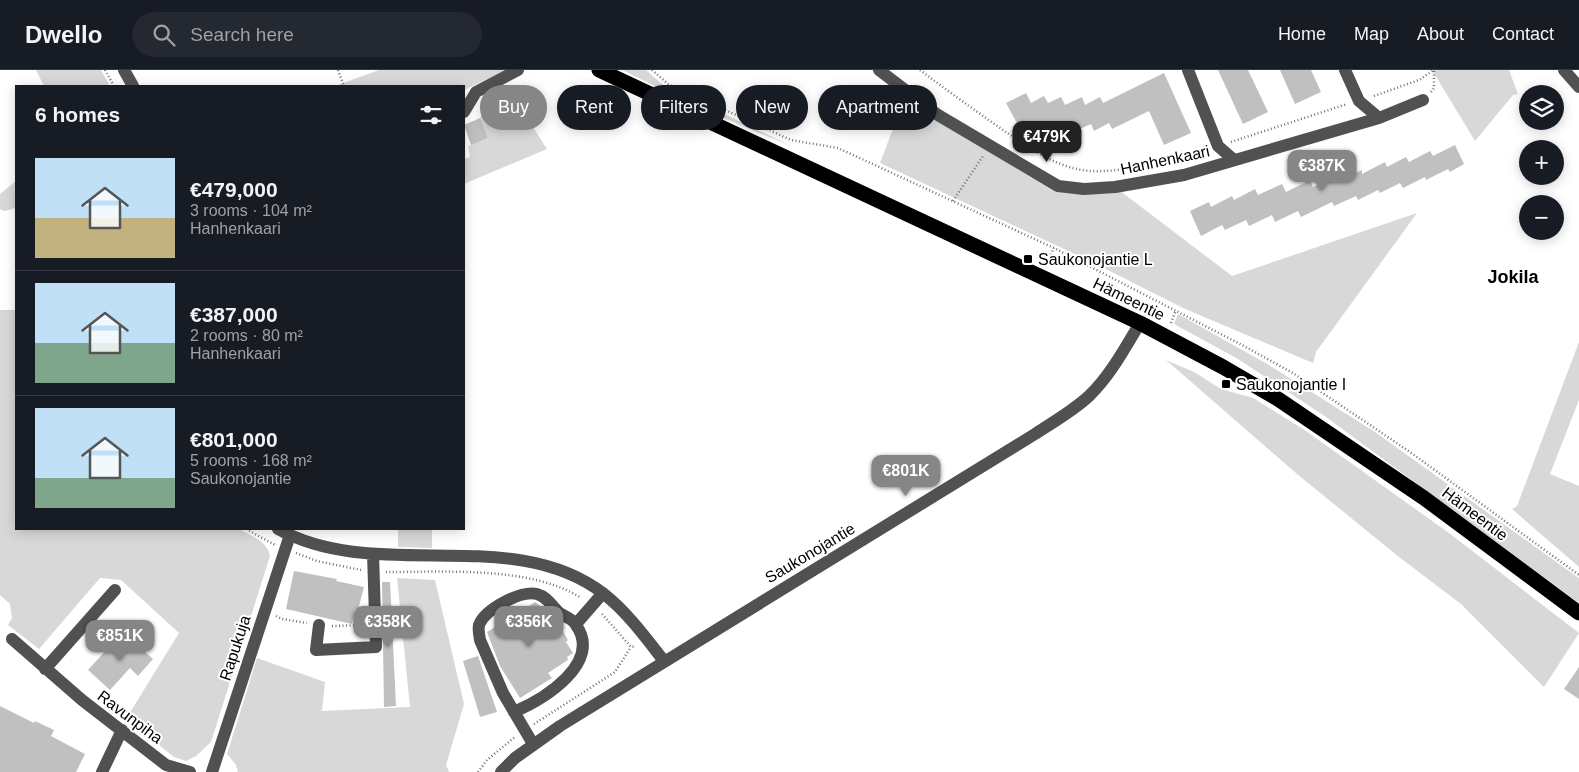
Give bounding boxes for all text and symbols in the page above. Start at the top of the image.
search box [132,12,482,57]
text: Dwello [25,21,102,48]
icon: search [150,21,178,49]
text: Search here [190,24,294,45]
text: Home [1278,24,1326,44]
text: Map [1354,24,1389,44]
text: About [1417,24,1464,44]
text: Contact [1492,24,1554,44]
chip: Buy [480,85,547,130]
chip: Rent [557,85,631,130]
chip: Filters [641,85,726,130]
chip: New [736,85,808,130]
chip: Apartment [818,85,937,130]
map controls [1519,85,1564,240]
button: layers [1519,85,1564,130]
icon: filters [417,101,445,129]
text: 6 homes [35,103,120,126]
pin: €479K [1012,121,1082,163]
text: €479K [1023,128,1071,145]
button: + [1519,140,1564,185]
street label: Hanhenkaari [1119,142,1211,178]
pin: €387K [1287,150,1357,192]
text: €387K [1298,157,1346,174]
icon: home [75,178,135,238]
text: €479,000 [190,178,278,201]
button: − [1519,195,1564,240]
text: 3 rooms · 104 m² [190,202,312,219]
text: Hanhenkaari [190,220,281,237]
place label: Saukonojantie L [1038,251,1153,268]
marker: Saukonojantie L [1022,253,1034,265]
district label: Jokila [1487,267,1540,287]
street label: Hämeentie [1091,274,1168,324]
icon: home [75,303,135,363]
text: €387,000 [190,303,278,326]
text: 2 rooms · 80 m² [190,327,303,344]
text: Hanhenkaari [190,345,281,362]
place label: Saukonojantie I [1236,376,1346,393]
marker: Saukonojantie I [1220,378,1232,390]
icon: home [75,428,135,488]
text: €801,000 [190,428,278,451]
text: 5 rooms · 168 m² [190,452,312,469]
pin: €801K [871,454,941,497]
text: €801K [882,462,930,479]
text: Saukonojantie [190,470,291,487]
street label: Hämeentie [1439,484,1511,544]
street label: Saukonojantie [762,520,858,586]
pin: €358K [353,606,423,648]
pin: €356K [494,606,564,648]
street label: Rapukuja [216,613,254,683]
text: €358K [364,613,412,630]
text: €356K [505,613,553,630]
pin: €851K [85,620,155,662]
text: €851K [96,627,144,644]
street label: Ravunpiha [94,687,166,747]

